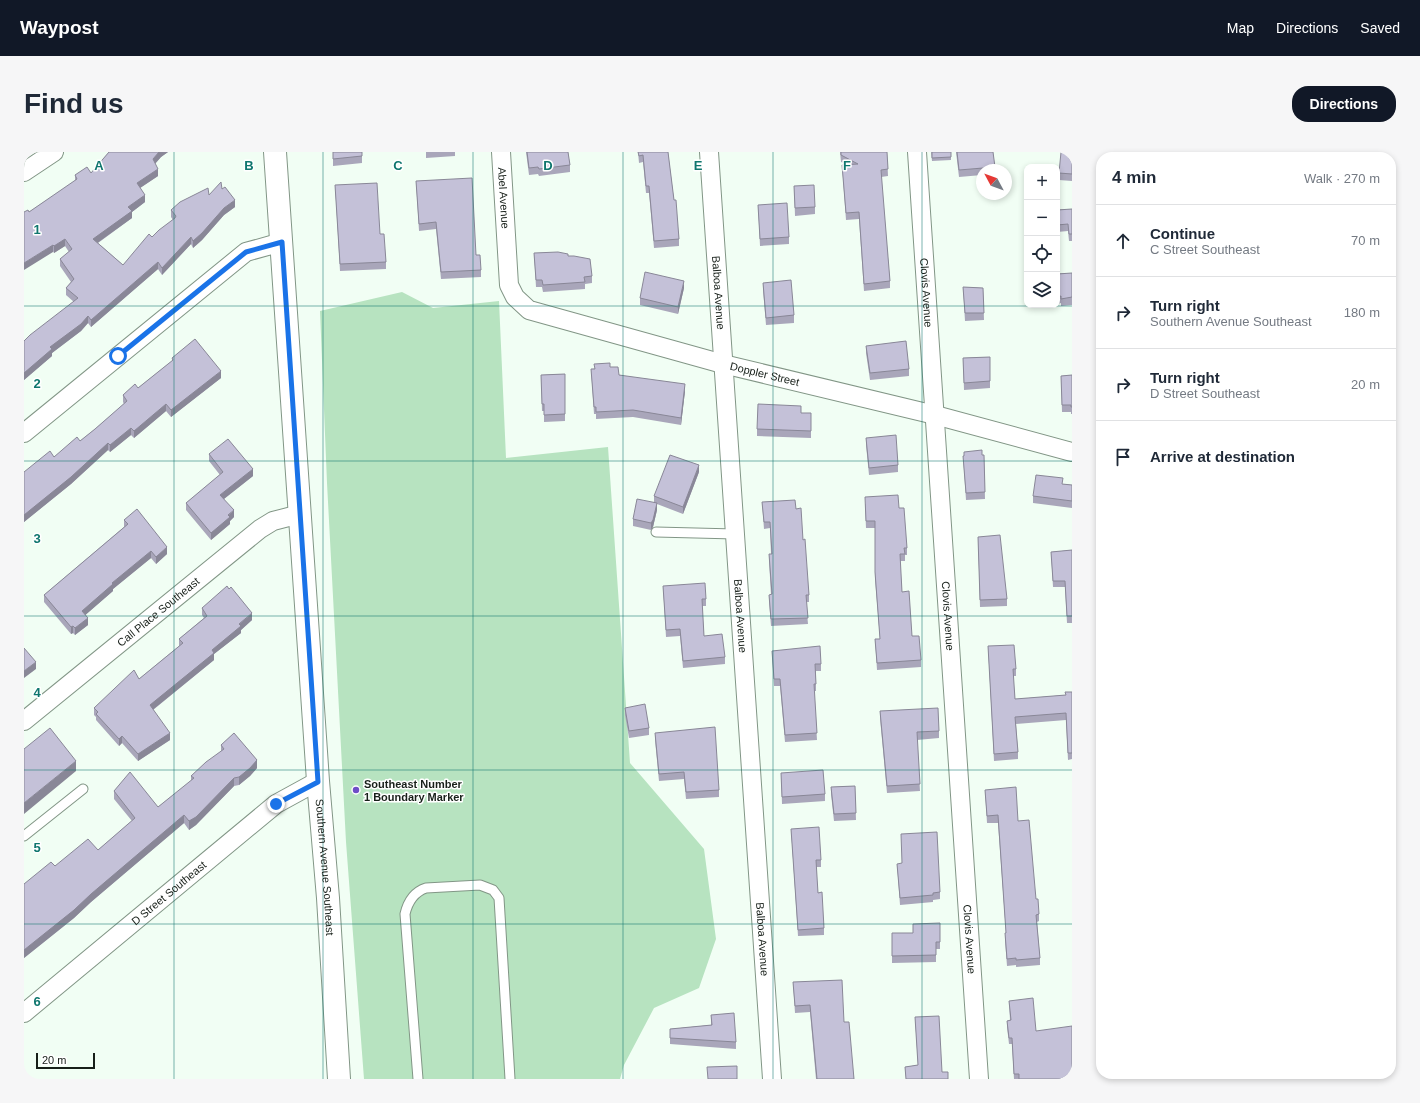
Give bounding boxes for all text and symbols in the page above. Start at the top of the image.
text: Waypost [20,17,98,38]
text: Map [1227,20,1254,36]
text: Directions [1276,20,1338,36]
text: Saved [1360,20,1400,36]
button: Directions [1292,86,1396,122]
text: Find us [24,88,124,119]
text: A [94,158,104,173]
text: B [244,158,254,173]
text: C [393,158,403,173]
text: D [543,158,553,173]
text: E [694,158,703,173]
text: F [843,158,851,173]
north arrow [976,164,1012,200]
map controls [1024,164,1060,308]
button: + [1024,164,1060,200]
street label: Abel Avenue [496,167,512,229]
text: 4 min [1112,168,1156,187]
text: Walk · 270 m [1304,171,1380,186]
button: − [1024,200,1060,236]
text: 1 [33,222,41,237]
text: Continue [1150,225,1215,242]
icon: ahead [1112,230,1134,252]
text: 70 m [1351,233,1380,248]
button: locate [1024,236,1060,272]
text: C Street Southeast [1150,242,1260,257]
street label: Balboa Avenue [710,255,727,330]
street label: Clovis Avenue [918,258,935,328]
button: layers [1024,272,1060,308]
text: Turn right [1150,297,1220,314]
icon: right [1112,302,1134,324]
text: 180 m [1344,305,1380,320]
text: Southern Avenue Southeast [1150,314,1312,329]
route start [109,347,127,365]
street label: Doppler Street [729,360,801,388]
text: Turn right [1150,369,1220,386]
icon: right [1112,374,1134,396]
text: 2 [33,376,41,391]
text: 20 m [1351,377,1380,392]
text: D Street Southeast [1150,386,1260,401]
icon: arrive [1112,446,1134,468]
text: Arrive at destination [1150,448,1295,465]
text: 3 [33,531,41,546]
street label: Call Place Southeast [115,575,202,649]
street label: Balboa Avenue [732,579,749,653]
street label: Clovis Avenue [940,581,956,651]
text: 4 [33,685,41,700]
place label: Southeast Number 1 Boundary Marker [364,778,464,803]
marker: Southeast Number 1 Boundary Marker [351,785,361,795]
route end [267,795,285,813]
street label: Southern Avenue Southeast [314,798,336,936]
text: 5 [33,840,41,855]
street label: D Street Southeast [129,859,208,927]
street label: Balboa Avenue [754,902,771,976]
street label: Clovis Avenue [961,904,978,974]
text: 6 [33,994,41,1009]
scale bar [36,1051,95,1070]
text: 20 m [42,1054,66,1066]

